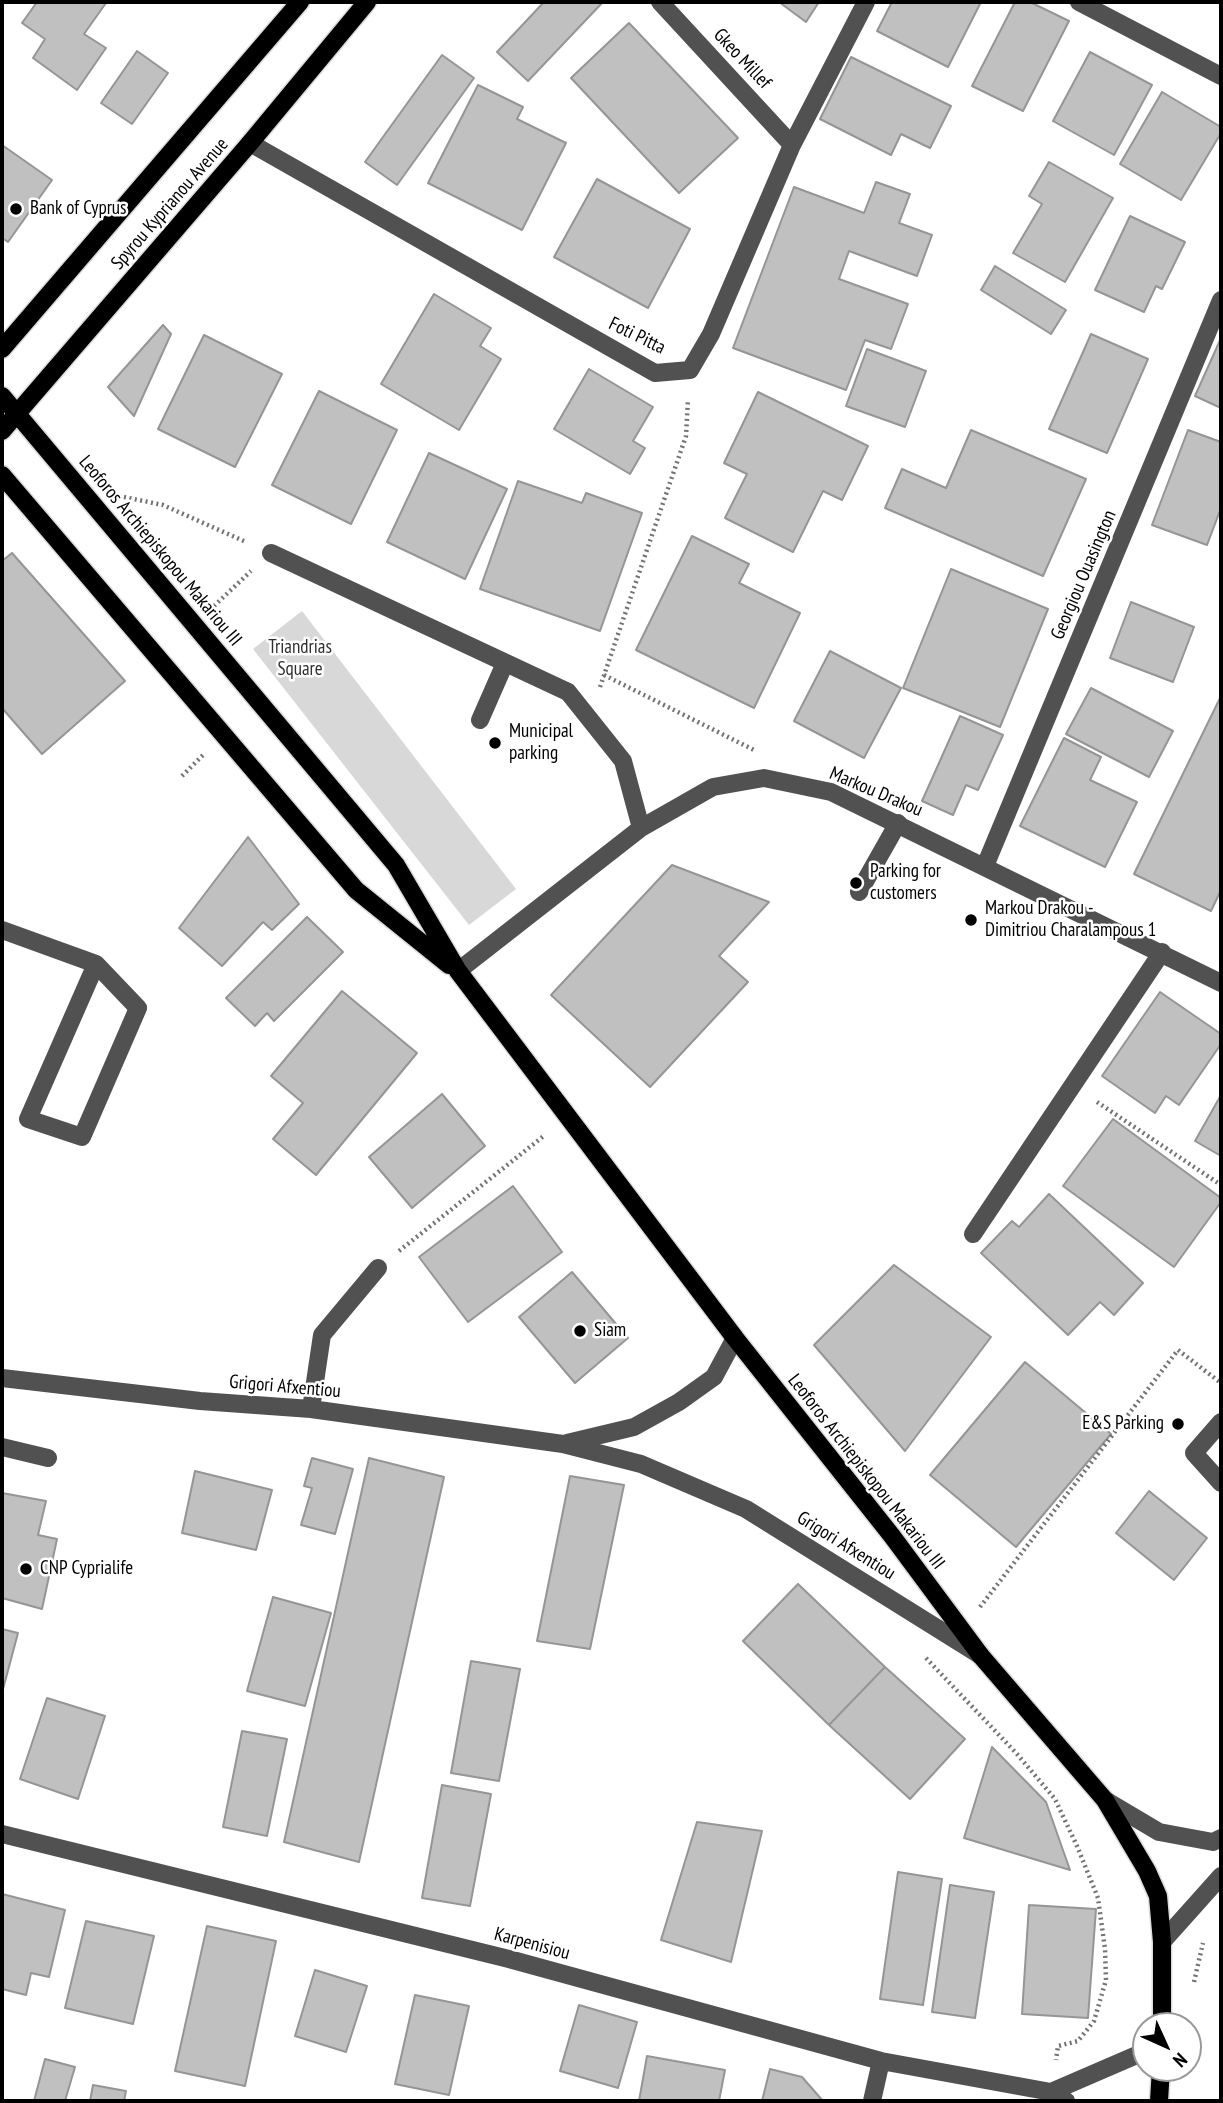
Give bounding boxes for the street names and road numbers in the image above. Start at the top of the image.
street label: Gkeo Millef [708,24,776,94]
street label: Spyrou Kyprianou Avenue [107,134,233,274]
street label: Foti Pitta [605,313,669,359]
street label: Leoforos Archiepiskopou Makariou III [74,451,246,651]
street label: Georgiou Ouasington [1046,507,1122,643]
street label: Markou Drakou [826,762,926,822]
street label: Leoforos Archiepiskopou Makariou III [783,1370,949,1574]
street label: Grigori Afxentiou [228,1371,342,1403]
street label: Grigori Afxentiou [793,1507,899,1585]
street label: Karpenisiou [492,1923,572,1965]

